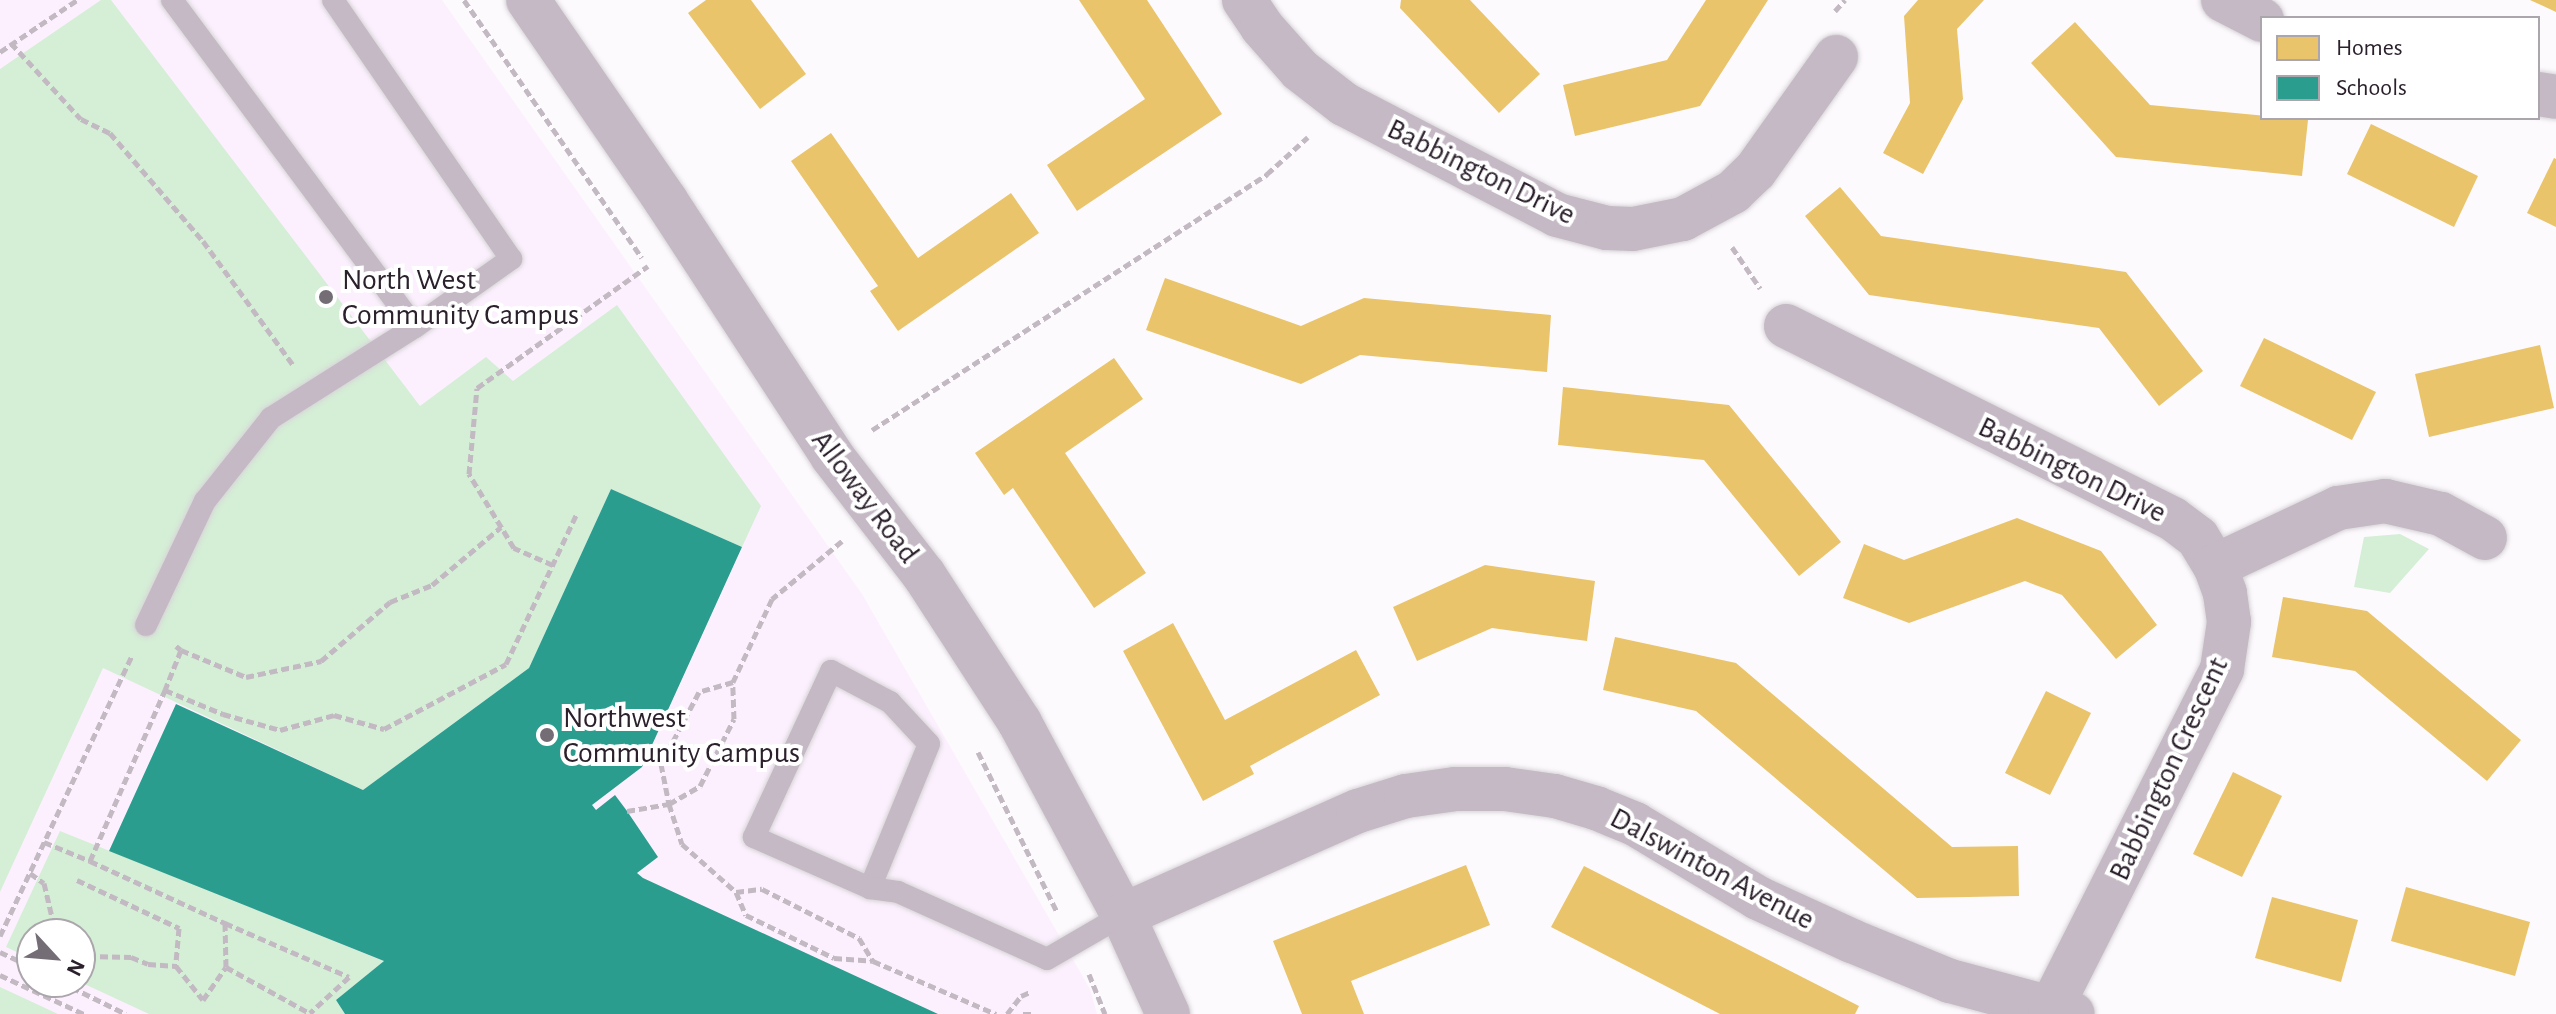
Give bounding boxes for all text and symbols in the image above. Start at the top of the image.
legend [2260,16,2540,120]
text: Homes [2336,36,2403,60]
text: Schools [2336,76,2407,100]
street label: Babbington Drive [1381,111,1581,233]
place label: North West Community Campus [342,262,579,332]
marker: North West Community Campus [317,288,335,306]
street label: Babbington Drive [1972,409,2172,531]
street label: Alloway Road [803,423,927,571]
street label: Babbington Crescent [2102,652,2236,886]
place label: Northwest Community Campus [563,700,800,770]
marker: Northwest Community Campus [538,726,556,744]
street label: Dalswinton Avenue [1604,800,1820,938]
north arrow [16,918,96,998]
text: N [63,956,89,979]

